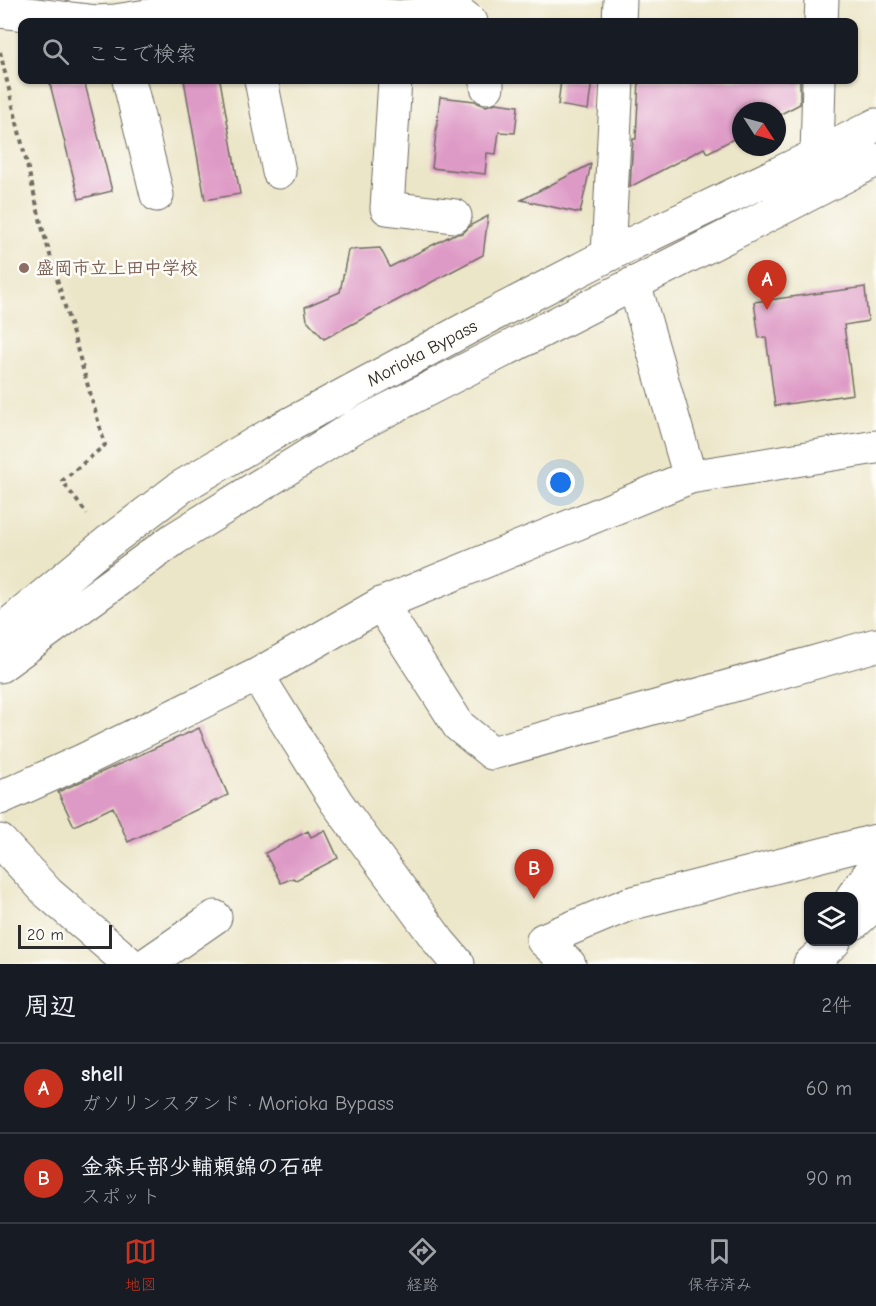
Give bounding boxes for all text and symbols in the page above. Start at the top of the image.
search box [18,18,858,84]
icon: search [39,35,72,68]
text: ここで検索 [87,41,197,67]
north arrow [732,102,786,156]
place label: 盛岡市立上田中学校 [36,258,198,279]
pin: A [748,260,786,310]
marker: 盛岡市立上田中学校 [17,261,31,275]
street label: Morioka Bypass [363,316,481,391]
your location [546,468,575,497]
pin: B [514,850,554,899]
map controls [804,892,858,946]
button: layers [804,892,858,946]
scale bar [18,922,112,950]
text: 20 m [27,926,64,944]
text: 周辺 [24,992,76,1022]
text: 2件 [822,994,852,1017]
text: shell [81,1061,123,1087]
text: A [38,1077,49,1100]
text: 60 m [806,1077,852,1100]
text: ガソリンスタンド · Morioka Bypass [81,1092,394,1115]
text: 金森兵部少輔頼錦の石碑 [81,1154,323,1180]
text: B [37,1167,50,1190]
text: 90 m [806,1167,852,1190]
text: スポット [81,1185,161,1208]
tab: 地図 [124,1235,157,1295]
tab: 経路 [406,1235,439,1295]
tab: 保存済み [688,1235,752,1295]

